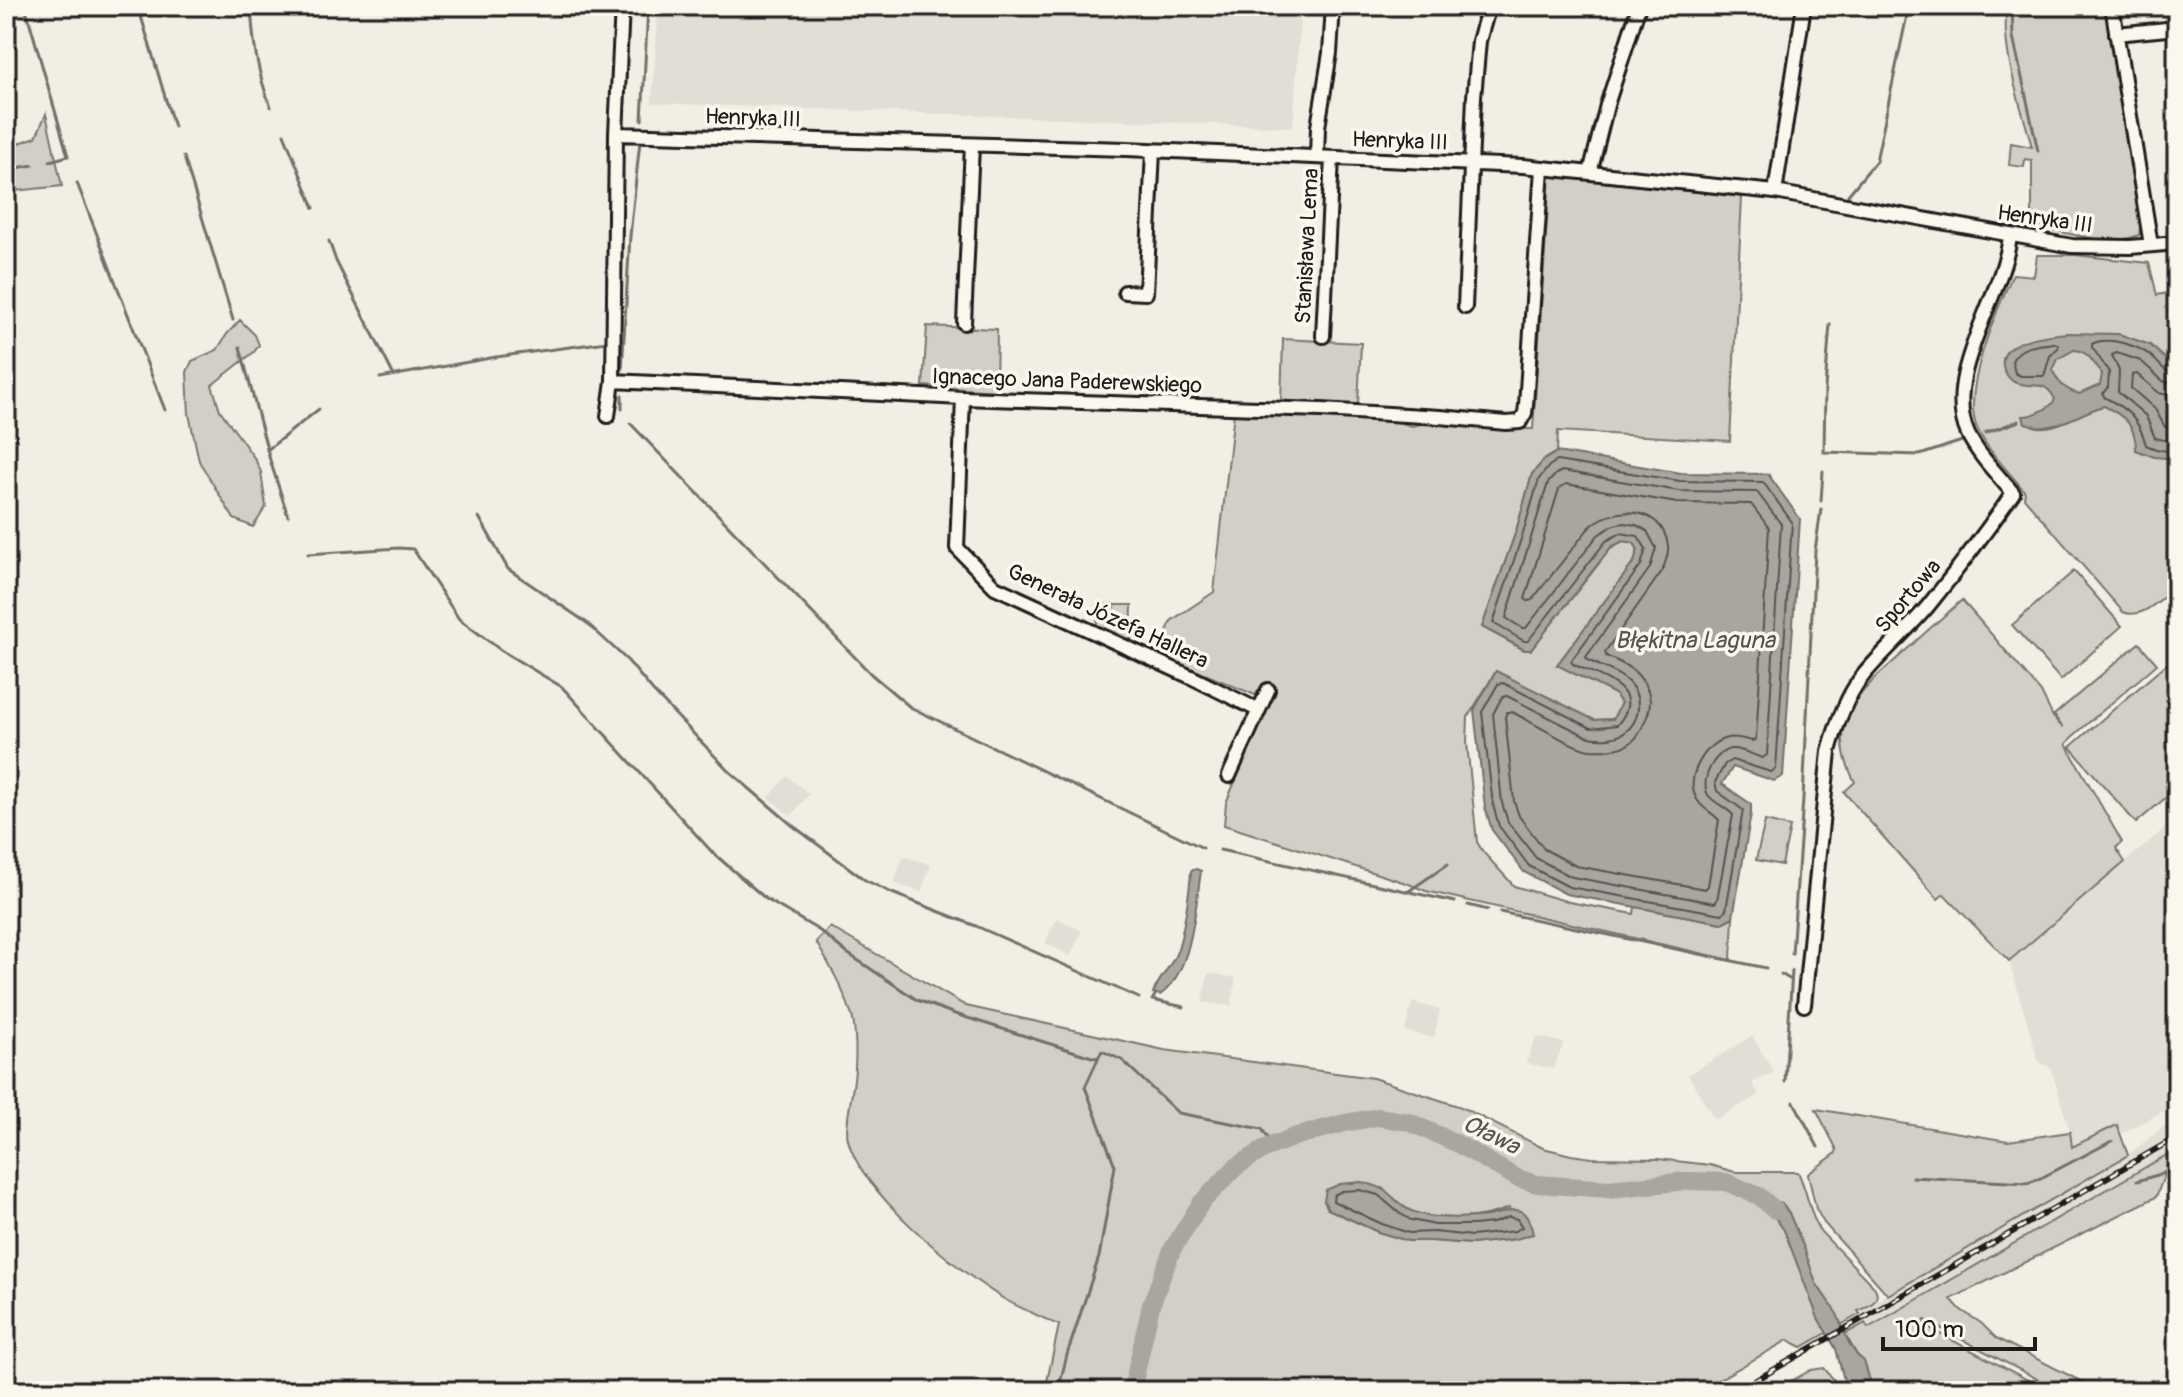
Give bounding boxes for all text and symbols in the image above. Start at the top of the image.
street label: Henryka III [705,102,801,134]
street label: Henryka III [1352,125,1448,157]
street label: Stanisława Lema [1289,167,1325,325]
street label: Henryka III [1996,198,2094,240]
street label: Ignacego Jana Paderewskiego [931,362,1203,400]
street label: Sportowa [1869,553,1947,639]
street label: Generała Józefa Hallera [1003,557,1213,675]
water label: Błękitna Laguna [1615,626,1777,655]
water label: Oława [1458,1109,1526,1162]
scale bar [1883,1301,2035,1351]
text: 100 m [1895,1315,1964,1344]

